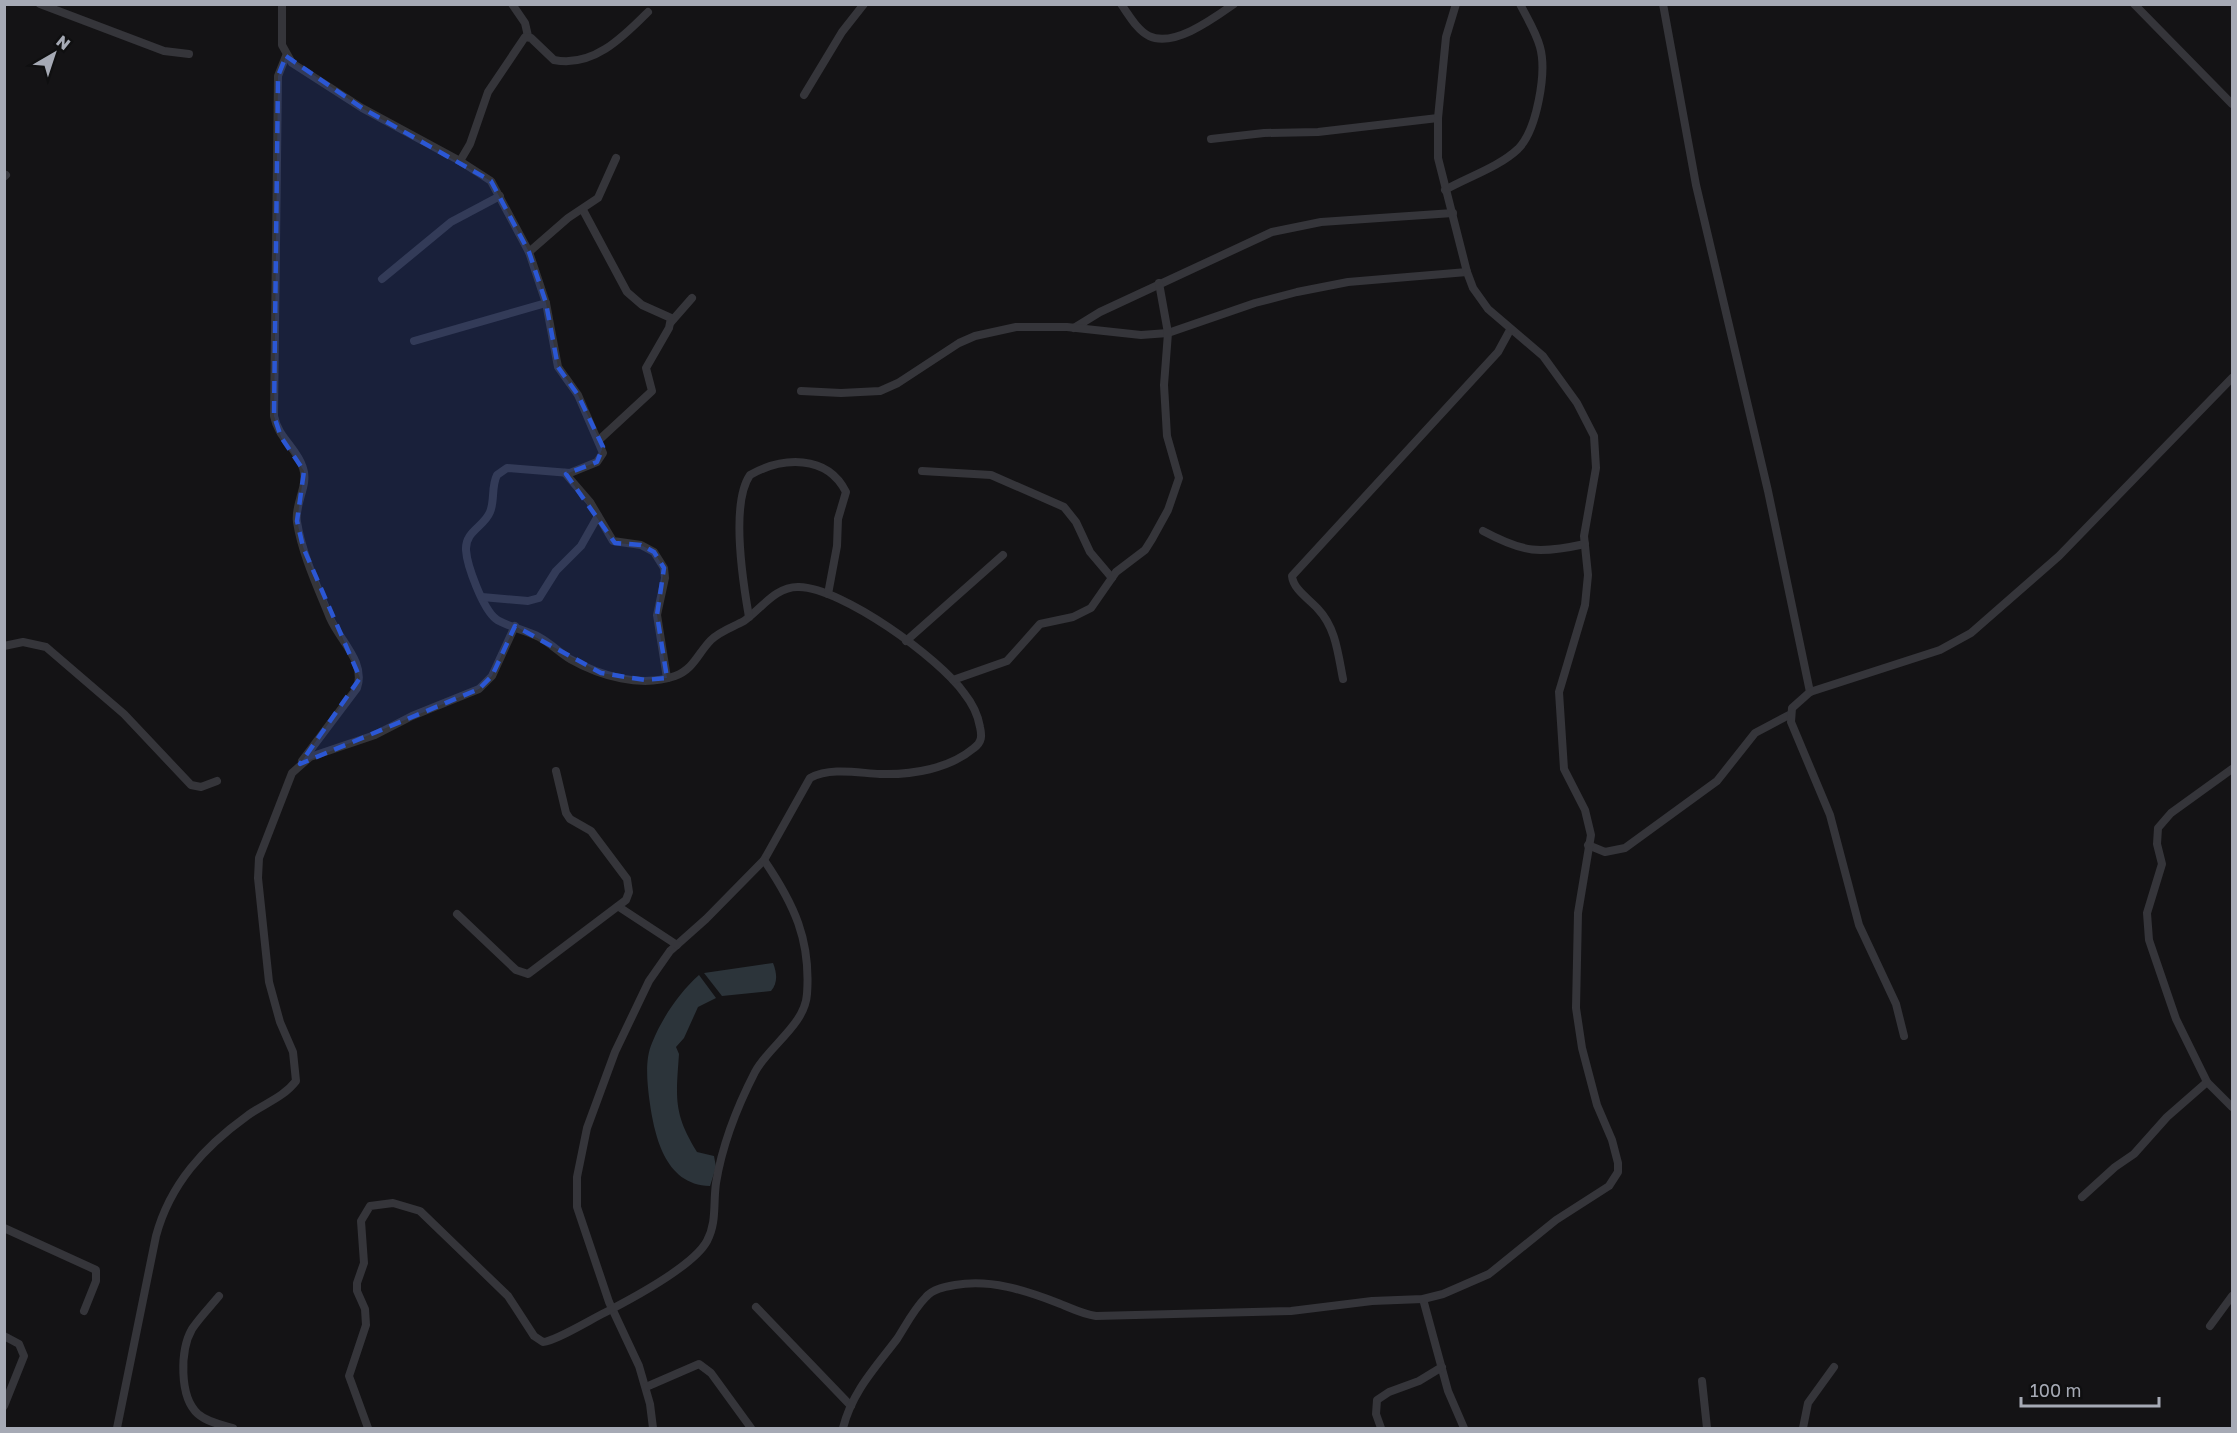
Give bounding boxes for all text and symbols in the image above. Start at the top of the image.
north arrow [24,24,84,84]
text: N [52,31,74,54]
scale bar [2021,1370,2159,1408]
text: 100 m [2030,1379,2081,1401]

